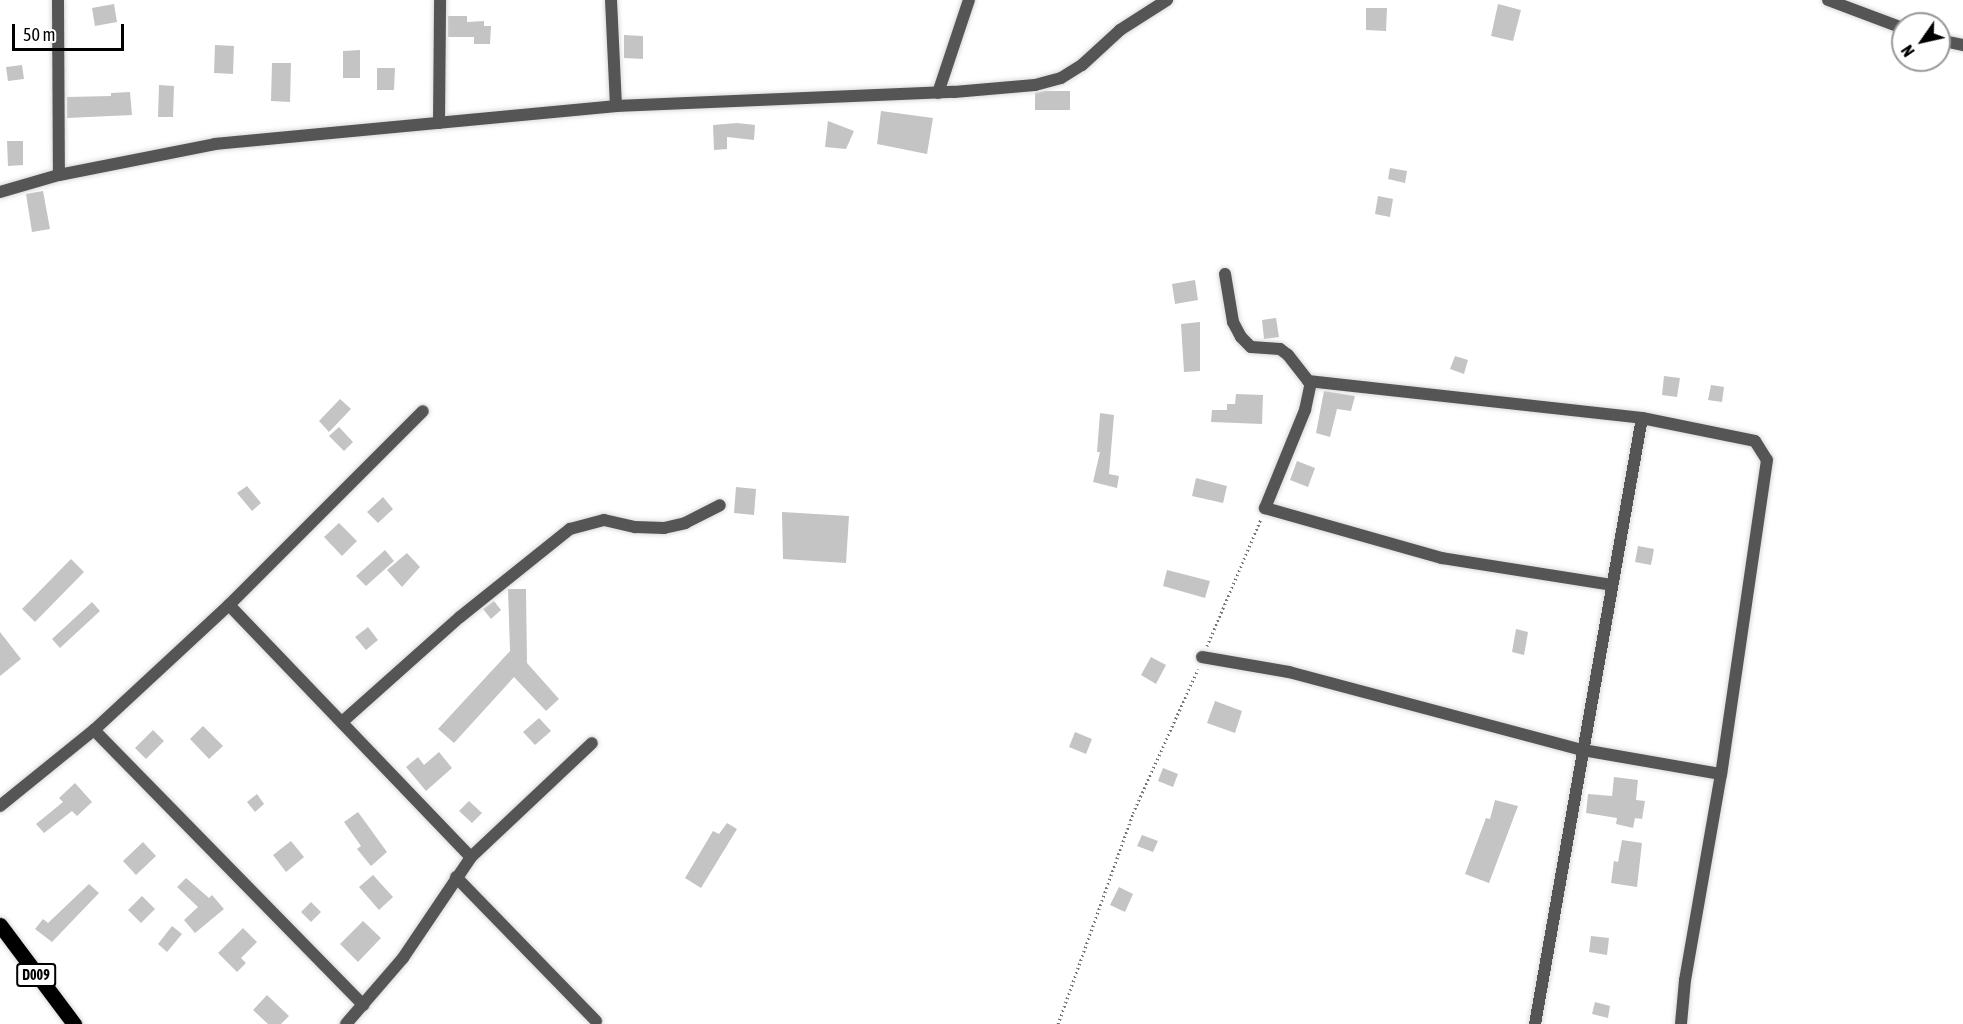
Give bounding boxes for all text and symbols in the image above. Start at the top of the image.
scale bar [15,12,128,50]
north arrow [1891,12,1951,72]
text: 50 m [23,24,55,45]
text: N [1898,42,1918,60]
road number: D009 [15,964,57,986]

